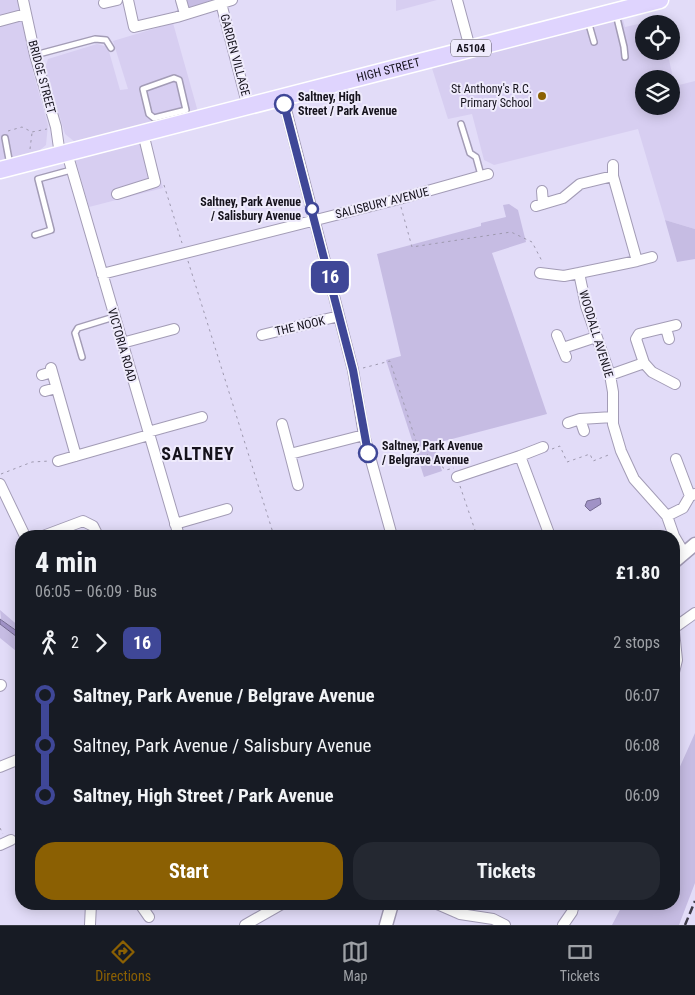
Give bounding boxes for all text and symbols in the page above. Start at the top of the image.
street label: GARDEN VILLAGE [217,12,253,98]
map controls [635,15,680,115]
button: locate [635,15,680,60]
street label: BRIDGE STREET [25,39,59,115]
road number: A5104 [451,40,491,56]
street label: HIGH STREET [355,55,422,85]
button: layers [635,70,680,115]
place label: St Anthony's R.C. Primary School [451,82,532,110]
place label: Saltney, High Street / Park Avenue [298,90,397,118]
marker: St Anthony's R.C. Primary School [536,90,548,102]
marker: Saltney, High Street / Park Avenue [274,94,294,114]
street label: SALISBURY AVENUE [334,185,430,221]
place label: Saltney, Park Avenue / Salisbury Avenue [200,195,301,223]
marker: Saltney, Park Avenue / Salisbury Avenue [305,202,319,216]
line badge: 16 [308,261,352,293]
text: 16 [321,266,339,287]
street label: WOODALL AVENUE [576,289,616,379]
street label: VICTORIA ROAD [105,307,139,384]
street label: THE NOOK [274,313,327,339]
place label: Saltney, Park Avenue / Belgrave Avenue [382,439,483,467]
district label: SALTNEY [161,443,235,464]
marker: Saltney, Park Avenue / Belgrave Avenue [358,443,378,463]
text: 4 min [35,546,97,579]
text: £1.80 [616,561,660,584]
text: 06:05 – 06:09 · Bus [35,582,157,601]
icon: walk [35,629,63,657]
icon: forward [87,629,115,657]
text: 16 [133,632,151,653]
text: 2 [71,633,79,652]
text: 2 stops [613,633,660,652]
text: Saltney, Park Avenue / Belgrave Avenue [73,684,375,707]
text: 06:07 [625,686,660,705]
text: Saltney, Park Avenue / Salisbury Avenue [73,734,371,757]
text: 06:08 [625,736,660,755]
text: Saltney, High Street / Park Avenue [73,784,334,807]
text: 06:09 [625,786,660,805]
button: Start [35,842,343,900]
button: Tickets [353,842,660,900]
tab: Directions [95,938,151,984]
tab: Map [341,938,369,984]
tab: Tickets [560,938,600,984]

